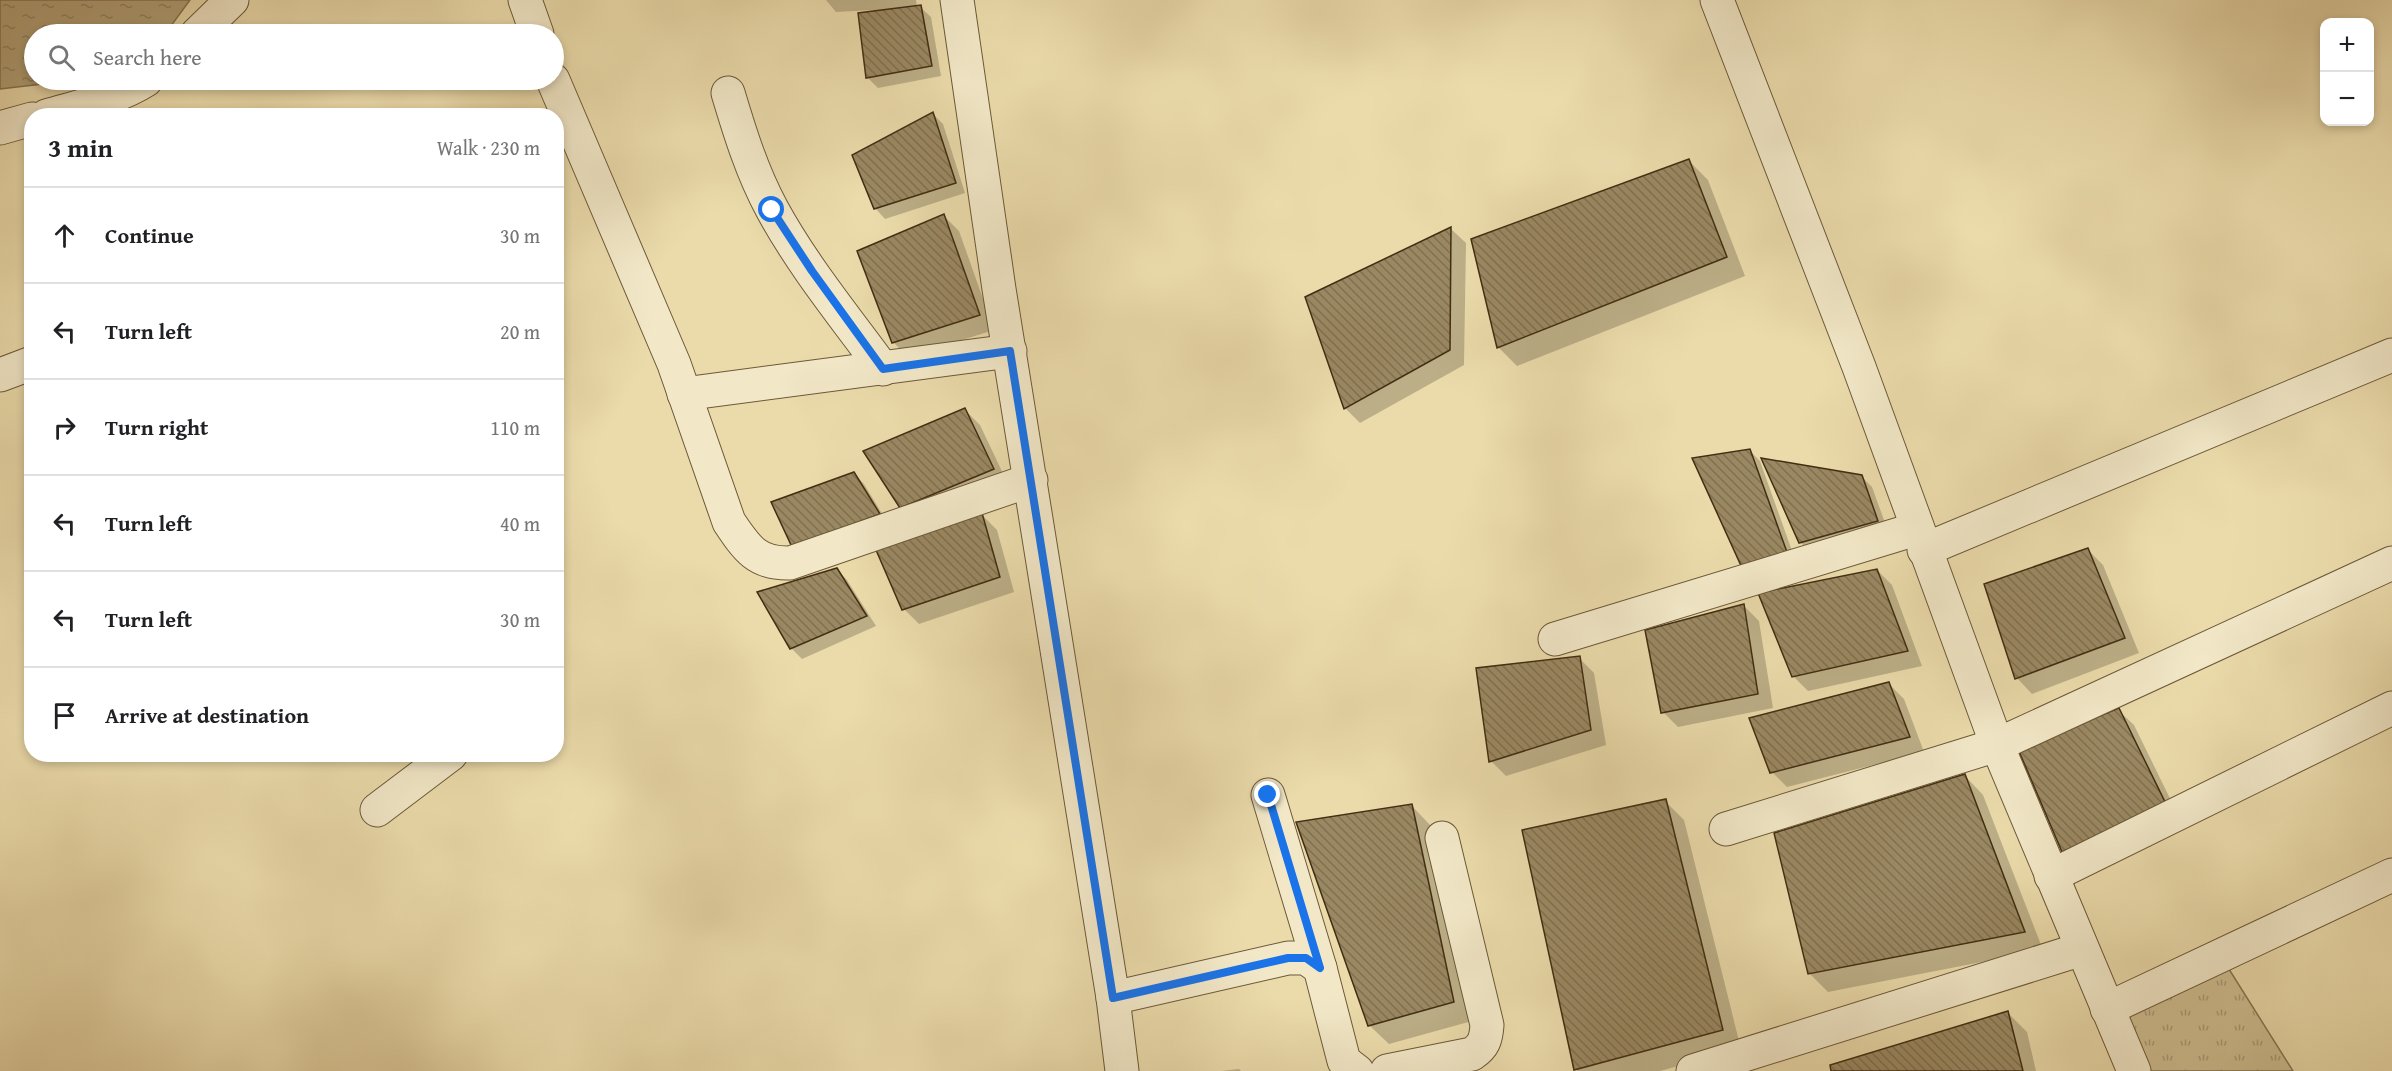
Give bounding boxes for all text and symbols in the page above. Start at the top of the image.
map controls [2320,18,2374,126]
button: + [2320,18,2374,72]
search box [24,24,564,90]
icon: search [45,41,78,74]
text: Search here [93,41,202,73]
button: − [2320,72,2374,126]
text: 3 min [48,128,113,167]
text: Walk · 230 m [437,133,540,162]
route start [758,196,784,222]
icon: ahead [48,219,81,252]
text: Continue [105,219,194,251]
text: 30 m [500,221,540,250]
icon: left [48,315,81,348]
text: Turn left [105,315,192,347]
text: 20 m [500,317,540,346]
icon: right [48,411,81,444]
text: Turn right [105,411,208,443]
text: 110 m [490,413,540,442]
icon: left [48,507,81,540]
text: Turn left [105,507,192,539]
text: 40 m [500,509,540,538]
icon: left [48,603,81,636]
text: Turn left [105,603,192,635]
text: 30 m [500,605,540,634]
icon: arrive [48,699,81,732]
text: Arrive at destination [105,699,309,731]
route end [1254,781,1280,807]

